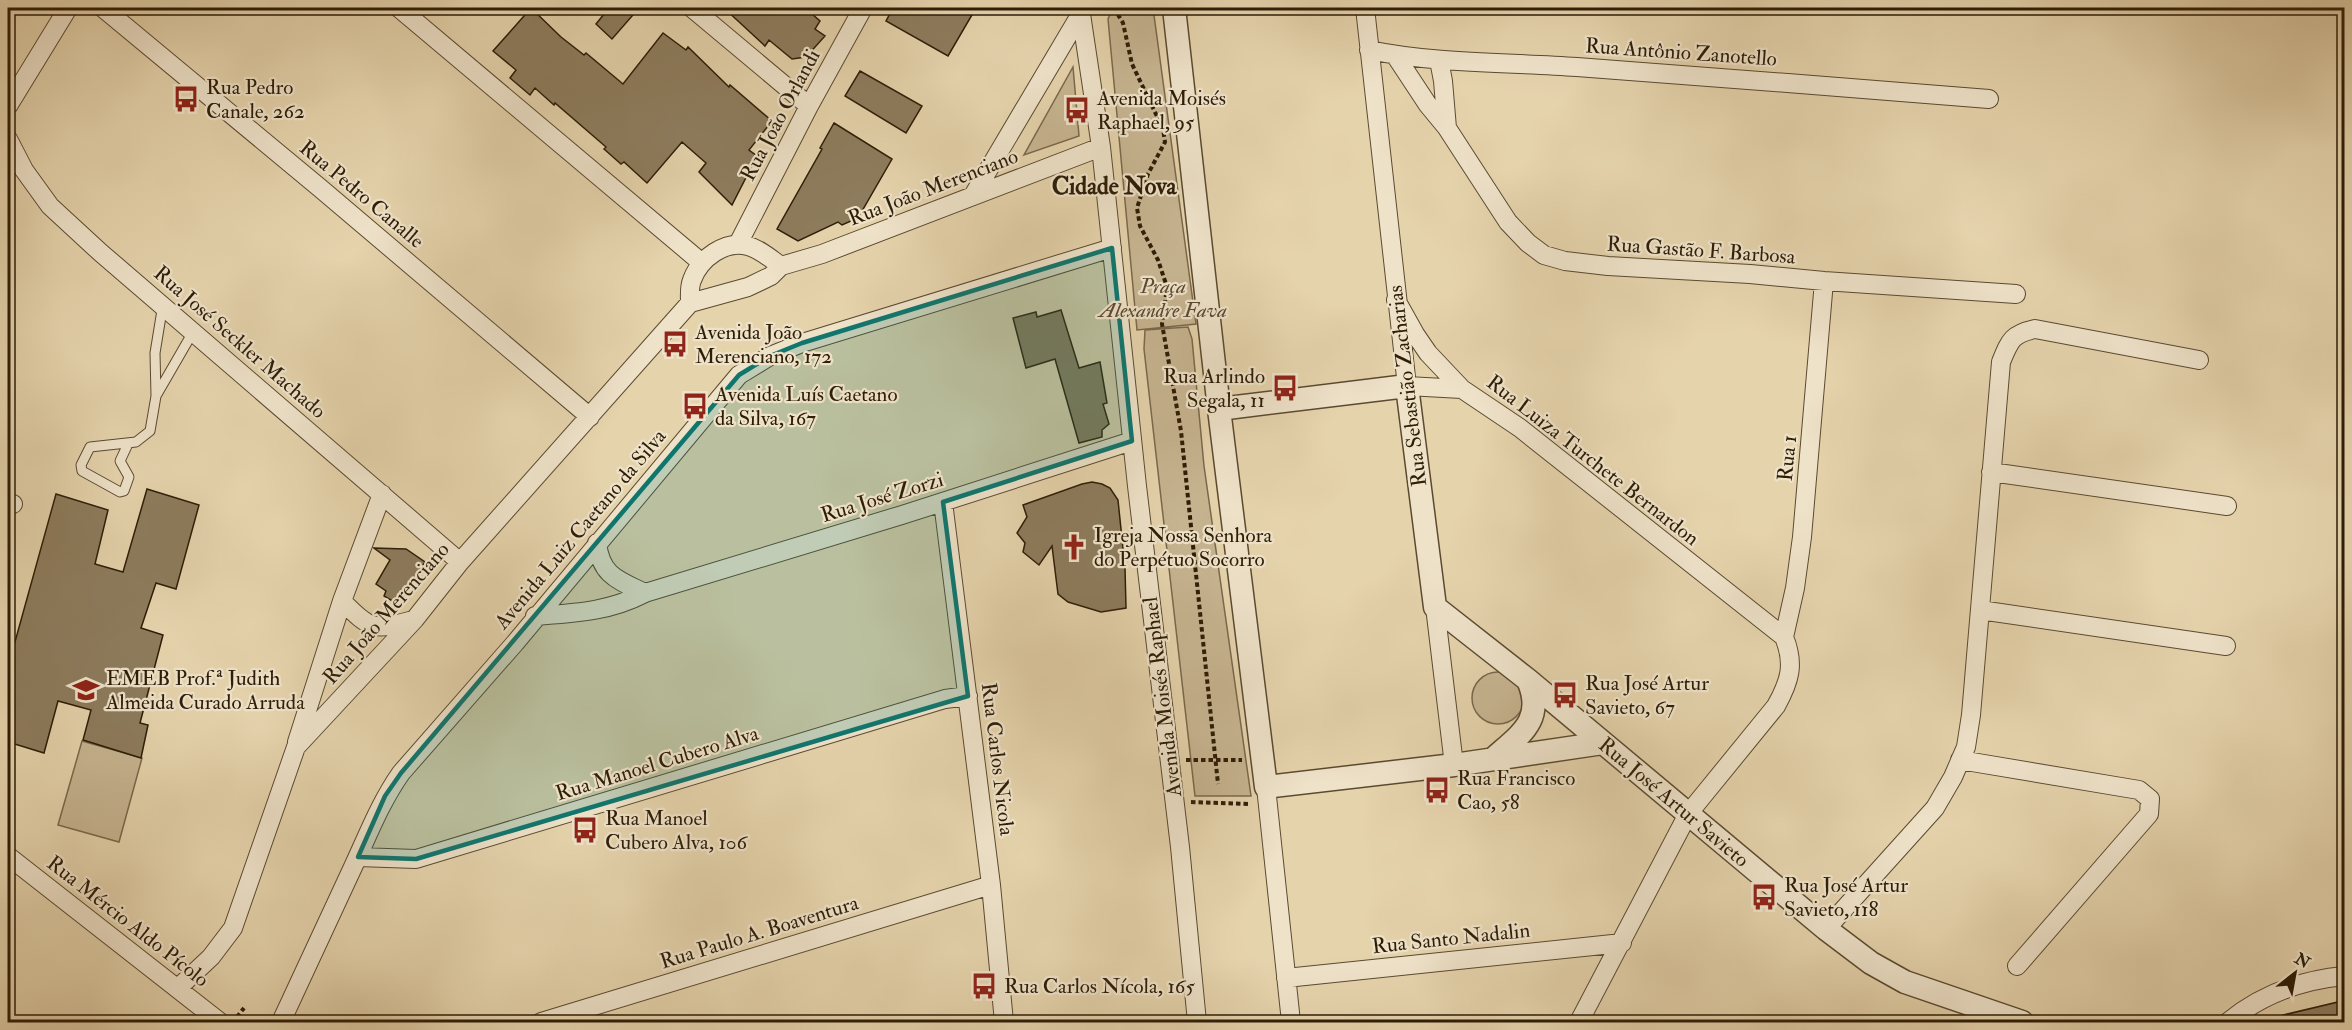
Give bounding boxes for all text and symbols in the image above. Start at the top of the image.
street label: Rua Antônio Zanotello [1584,32,1778,73]
street label: Rua João Orlandi [734,44,827,186]
place label: Rua Pedro Canale, 262 [206,74,305,125]
bus stop icon: Rua Pedro Canale, 262 [171,84,201,114]
place label: Avenida Moisés Raphael, 95 [1096,85,1226,136]
bus stop icon: Avenida Moisés Raphael, 95 [1062,95,1092,125]
street label: Rua Pedro Canalle [294,134,430,255]
street label: Rua João Merenciano [844,143,1022,232]
district label: Cidade Nova [1052,171,1177,202]
street label: Rua Gastão F. Barbosa [1606,230,1797,271]
street label: Rua José Seckler Machado [148,260,332,425]
park label: Praça Alexandre Fava [1097,273,1227,324]
street label: Rua Sebastião Zacharias [1382,284,1433,488]
place label: Avenida João Merenciano, 172 [694,319,832,370]
bus stop icon: Avenida João Merenciano, 172 [660,329,690,359]
place label: Rua Arlindo Segala, 11 [1163,363,1265,414]
street label: Rua Luiza Turchete Bernardon [1481,369,1705,552]
bus stop icon: Rua Arlindo Segala, 11 [1270,373,1300,403]
place label: Avenida Luís Caetano da Silva, 167 [714,381,898,432]
bus stop icon: Avenida Luís Caetano da Silva, 167 [680,391,710,421]
street label: Avenida Luiz Caetano da Silva [488,423,672,636]
street label: Rua 1 [1772,434,1803,482]
street label: Rua José Zorzi [818,466,947,529]
place label: Igreja Nossa Senhora do Perpétuo Socorro [1094,522,1272,573]
church icon: Igreja Nossa Senhora do Perpétuo Socorro [1059,532,1089,562]
street label: Rua João Merenciano [317,537,456,690]
street label: Avenida Moisés Raphael [1137,595,1188,799]
place label: EMEB Prof.ª Judith Almeida Curado Arruda [105,665,305,716]
place label: Rua José Artur Savieto, 67 [1585,670,1709,721]
school or university icon: EMEB Prof.ª Judith Almeida Curado Arruda [71,675,101,705]
bus stop icon: Rua José Artur Savieto, 67 [1550,680,1580,710]
street label: Rua Carlos Nicola [975,681,1020,837]
street label: Rua Manoel Cubero Alva [552,720,762,807]
street label: Rua José Artur Savieto [1593,731,1755,873]
place label: Rua Francisco Cao, 58 [1457,765,1575,816]
bus stop icon: Rua Francisco Cao, 58 [1422,775,1452,805]
place label: Rua Manoel Cubero Alva, 106 [605,805,749,856]
bus stop icon: Rua Manoel Cubero Alva, 106 [570,815,600,845]
street label: Rua Mércio Aldo Pícolo [41,850,214,993]
place label: Rua José Artur Savieto, 118 [1784,872,1908,923]
bus stop icon: Rua José Artur Savieto, 118 [1749,882,1779,912]
street label: Rua Paulo A. Boaventura [657,889,862,976]
street label: Rua Santo Nadalin [1371,917,1532,960]
north arrow [2265,943,2325,1003]
text: N [2290,948,2314,974]
bus stop icon: Rua Carlos Nícola, 165 [969,971,999,1001]
place label: Rua Carlos Nícola, 165 [1004,973,1195,1000]

